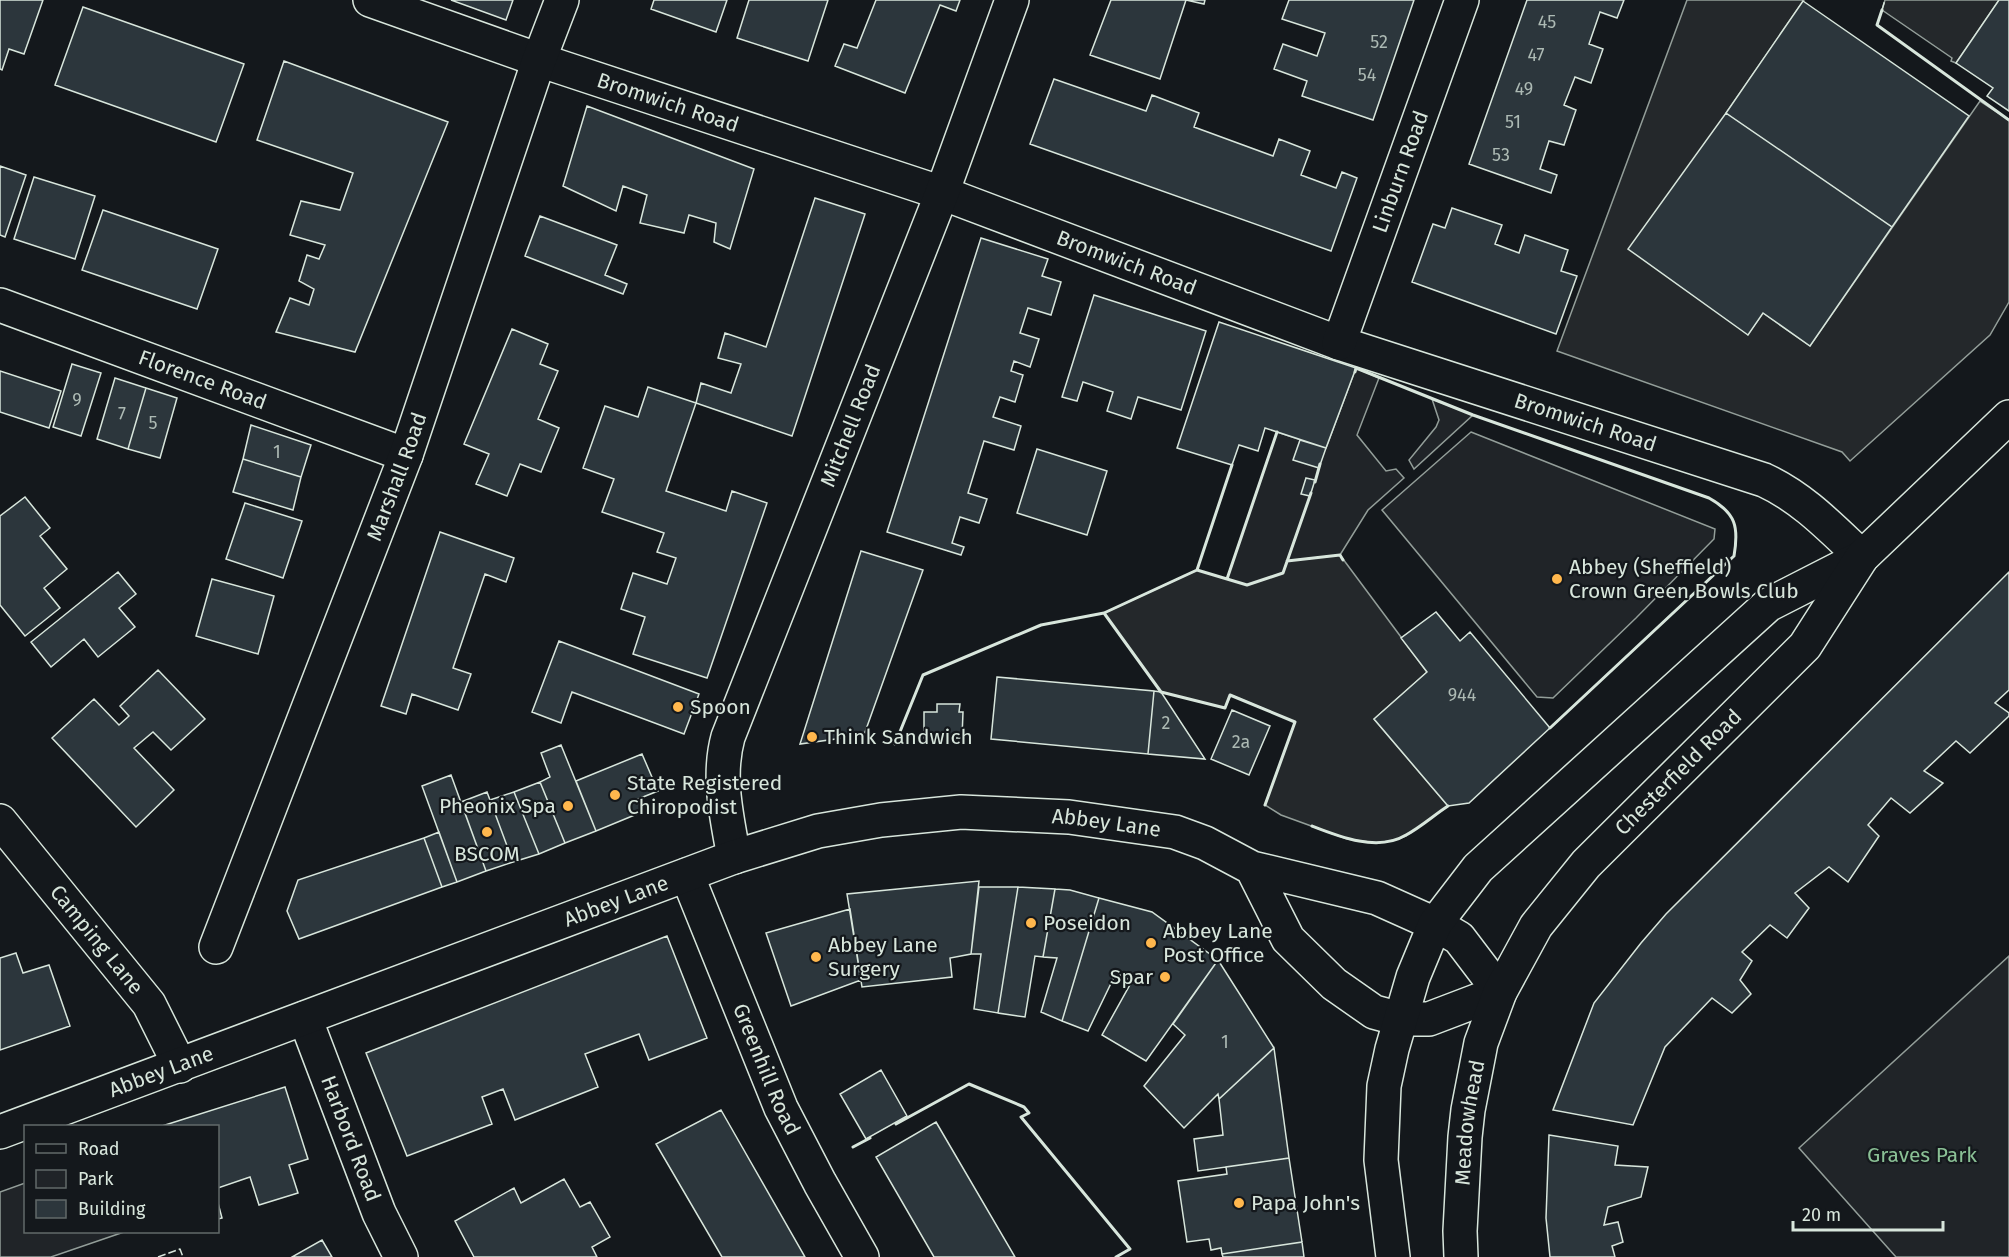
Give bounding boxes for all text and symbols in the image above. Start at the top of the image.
house number: 45 [1538,11,1556,33]
house number: 52 [1370,31,1388,53]
house number: 47 [1527,44,1545,66]
house number: 54 [1358,64,1377,86]
street label: Bromwich Road [594,67,742,138]
house number: 49 [1515,78,1533,100]
street label: Linburn Road [1367,107,1434,236]
house number: 51 [1505,111,1521,133]
house number: 53 [1492,144,1510,166]
street label: Bromwich Road [1053,224,1200,301]
street label: Florence Road [135,344,270,415]
street label: Mitchell Road [815,360,886,491]
street label: Bromwich Road [1511,387,1660,457]
house number: 9 [72,389,82,411]
house number: 7 [118,403,126,425]
street label: Marshall Road [361,409,432,545]
house number: 5 [148,412,158,434]
house number: 1 [273,441,281,463]
place label: Abbey (Sheffield) Crown Green Bowls Club [1569,554,1799,604]
marker: Abbey (Sheffield) Crown Green Bowls Club [1550,572,1564,586]
house number: 944 [1448,684,1477,706]
place label: Spoon [690,694,751,720]
marker: Spoon [671,700,685,714]
street label: Chesterfield Road [1609,704,1747,841]
house number: 2 [1162,712,1171,734]
place label: Think Sandwich [824,724,973,750]
marker: Think Sandwich [805,730,819,744]
house number: 2a [1232,731,1250,753]
place label: State Registered Chiropodist [627,770,782,820]
marker: State Registered Chiropodist [608,788,622,802]
place label: Pheonix Spa [439,793,556,819]
marker: Pheonix Spa [561,799,575,813]
street label: Abbey Lane [1051,803,1163,843]
marker: BSCOM [480,825,494,839]
place label: BSCOM [454,841,520,867]
street label: Abbey Lane [560,870,672,933]
street label: Camping Lane [44,880,149,1000]
place label: Poseidon [1043,910,1131,936]
marker: Poseidon [1024,916,1038,930]
place label: Abbey Lane Post Office [1163,918,1273,968]
place label: Abbey Lane Surgery [828,932,938,982]
marker: Abbey Lane Post Office [1144,936,1158,950]
marker: Abbey Lane Surgery [809,950,823,964]
place label: Spar [1110,964,1153,990]
marker: Spar [1158,970,1172,984]
street label: Greenhill Road [727,1000,806,1140]
house number: 1 [1221,1031,1229,1053]
street label: Abbey Lane [105,1040,217,1103]
street label: Meadowhead [1449,1058,1490,1186]
street label: Harbord Road [315,1072,386,1205]
legend [24,1125,219,1233]
text: Road [78,1138,120,1160]
park label: Graves Park [1867,1142,1977,1168]
text: Park [78,1168,114,1190]
place label: Papa John's [1251,1190,1360,1216]
scale bar [1793,1194,1943,1232]
marker: Papa John's [1232,1196,1246,1210]
text: Building [78,1198,146,1220]
text: 20 m [1802,1204,1841,1226]

